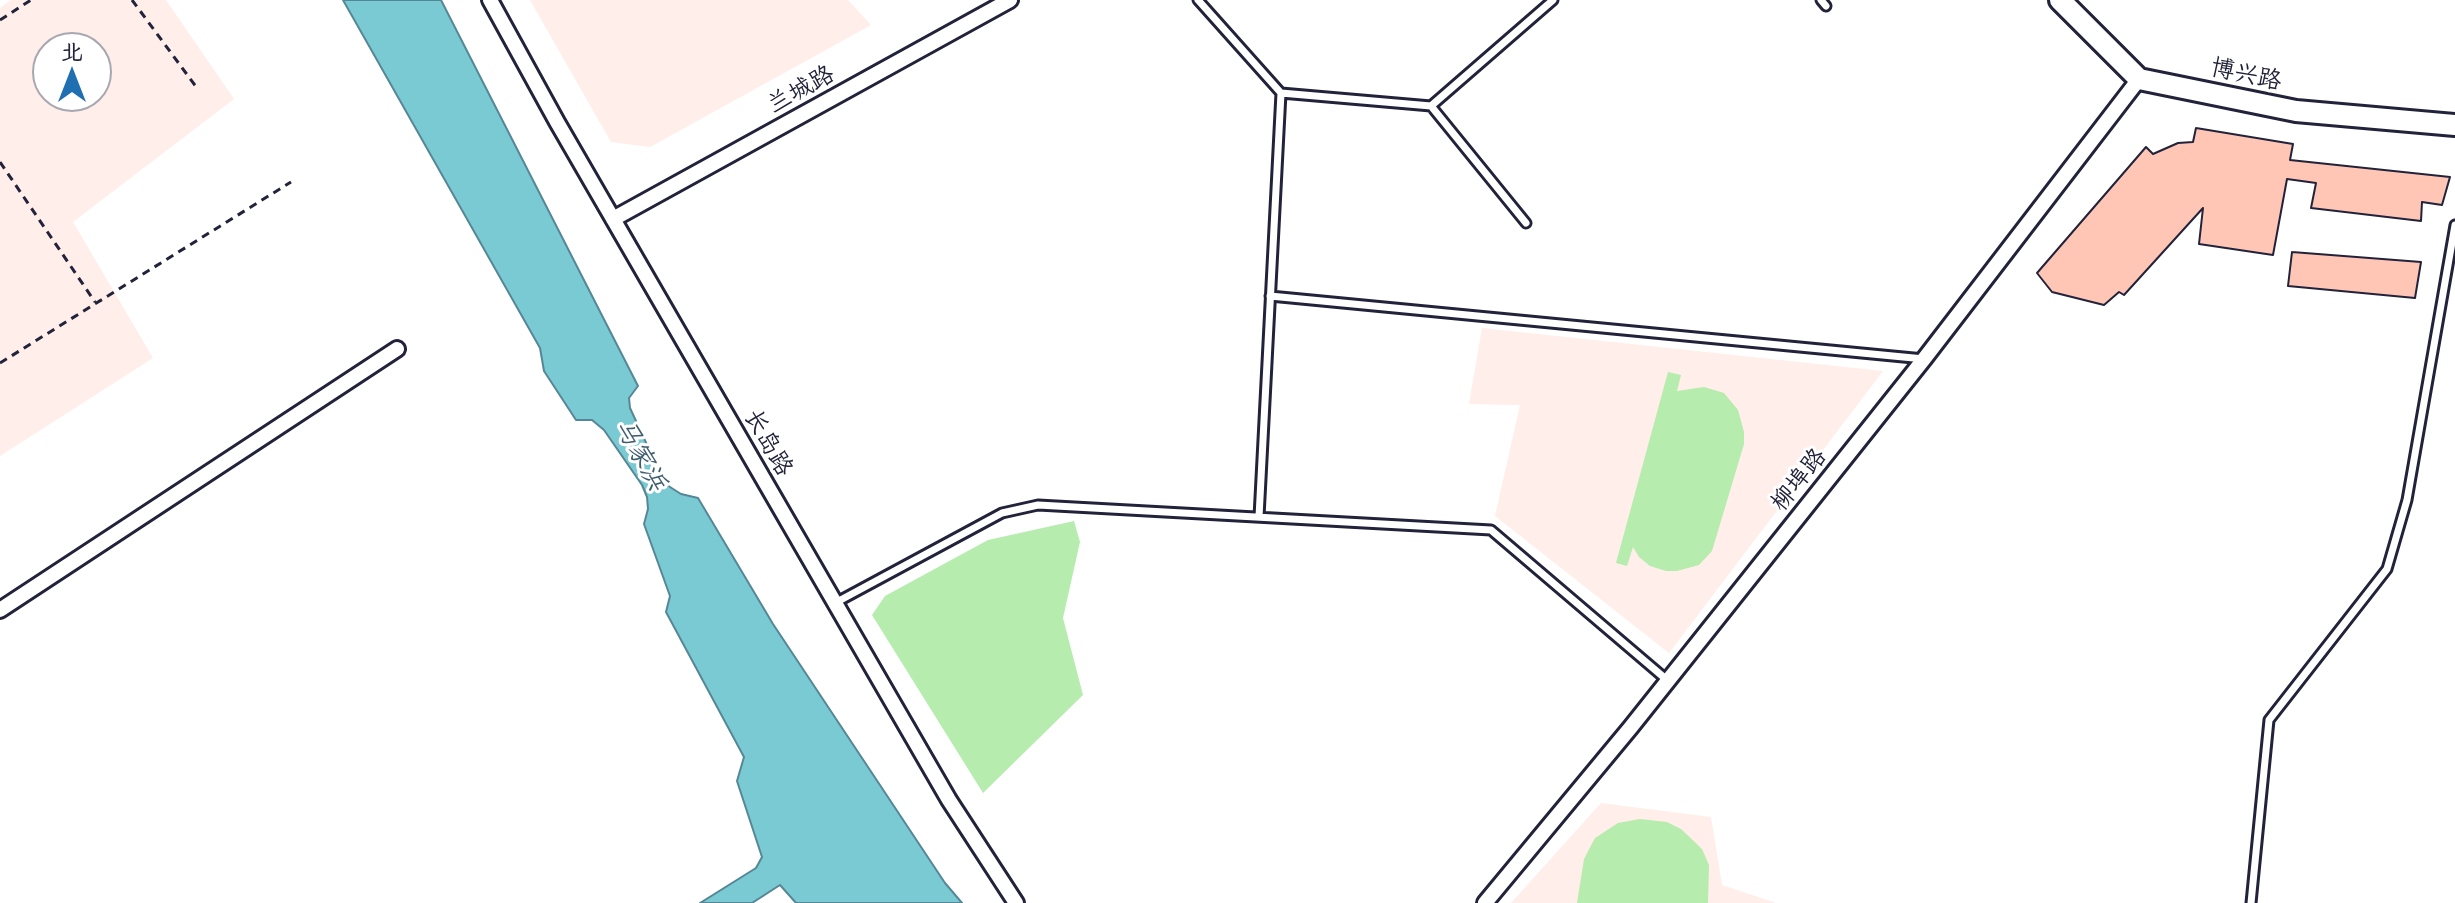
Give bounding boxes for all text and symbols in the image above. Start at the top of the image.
north arrow [32,32,112,112]
text: 北 [61,33,83,66]
street label: 博兴路 [2208,53,2284,97]
street label: 兰城路 [763,60,839,120]
street label: 长岛路 [738,405,798,481]
water label: 马家浜 [607,413,673,497]
street label: 柳埠路 [1765,443,1833,517]

